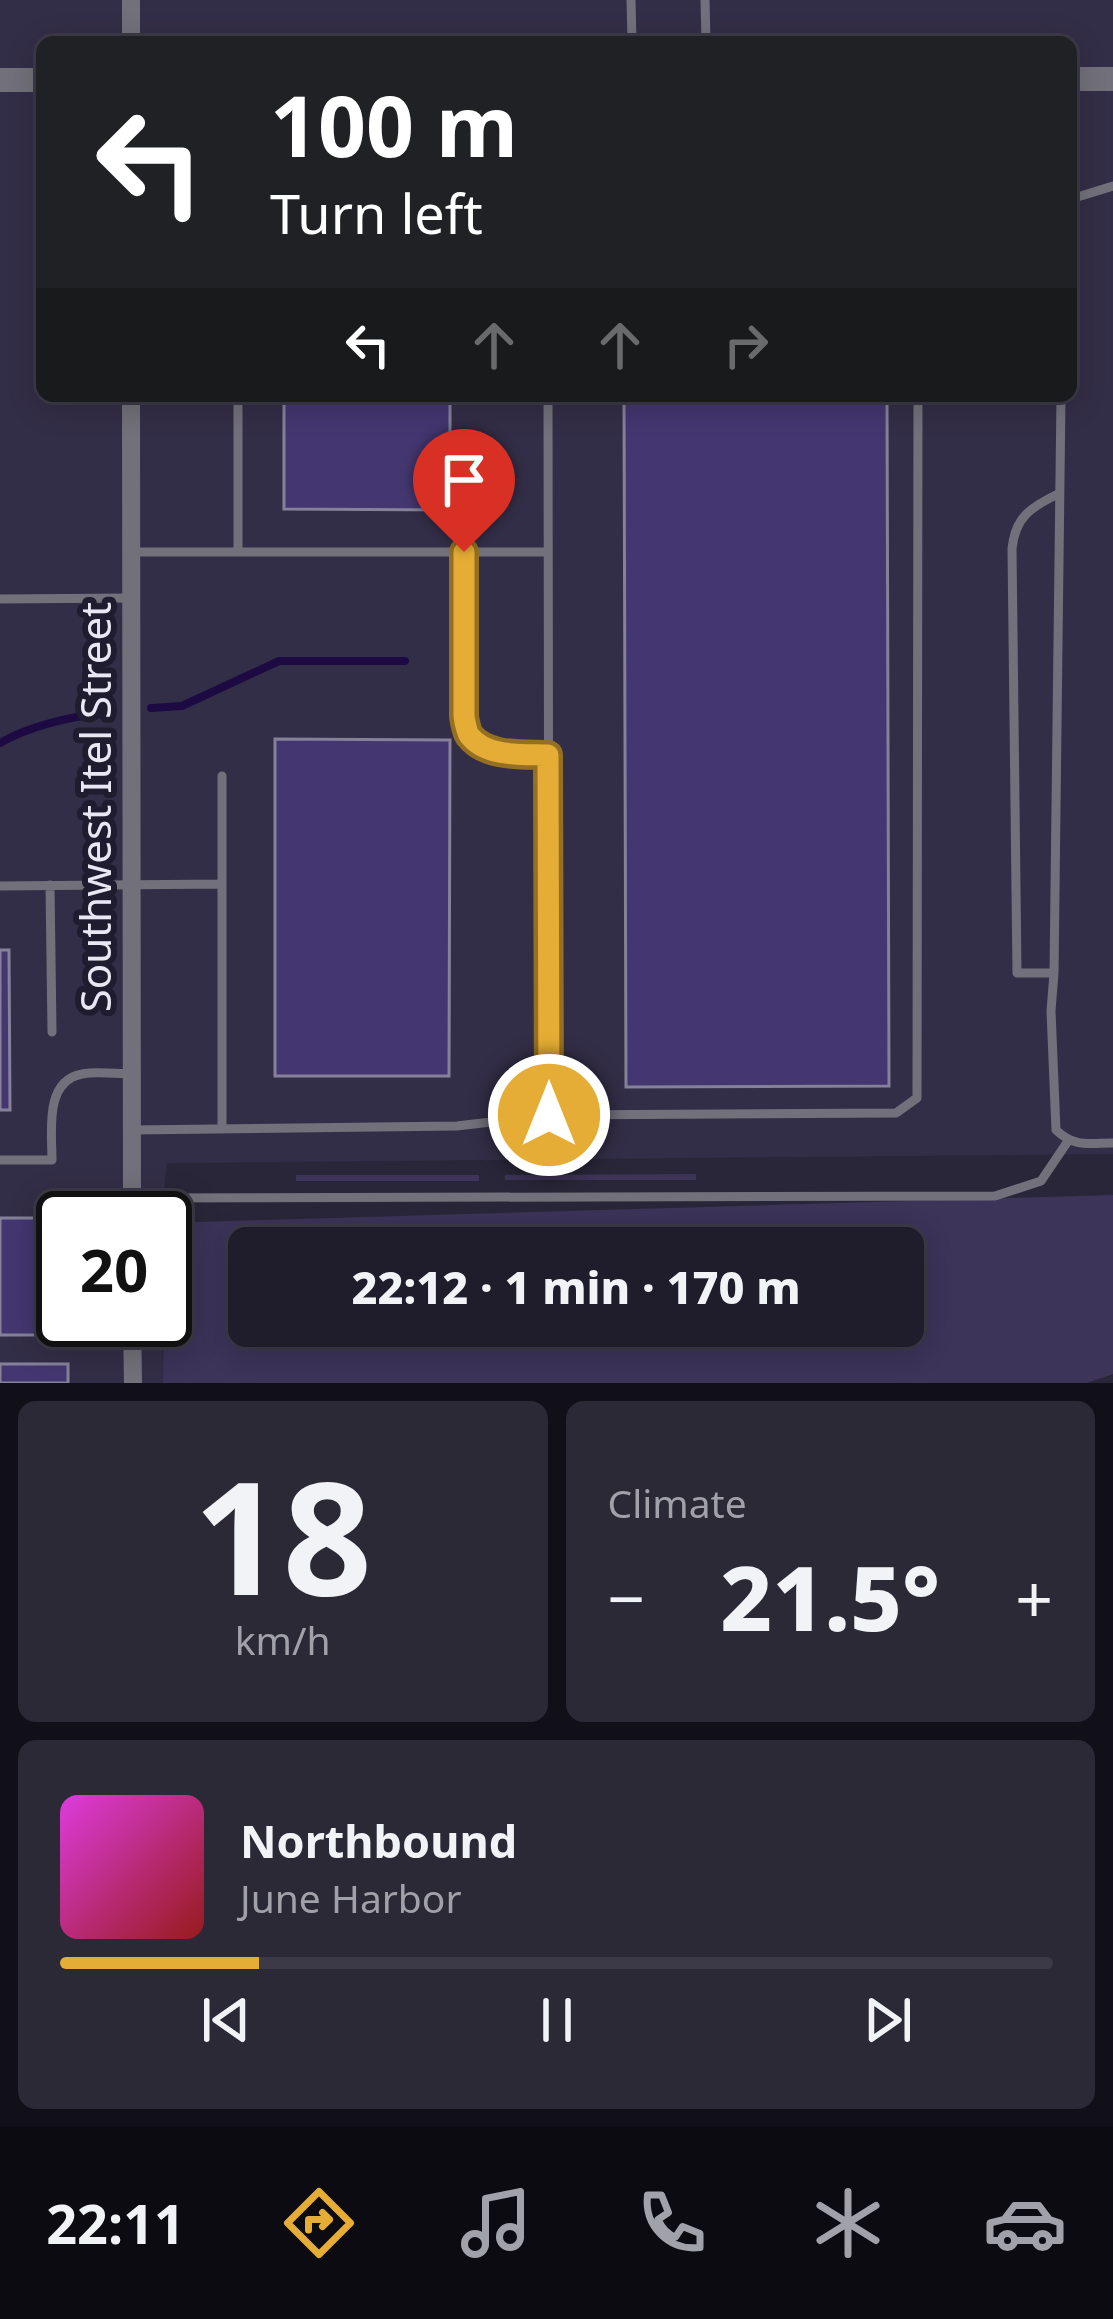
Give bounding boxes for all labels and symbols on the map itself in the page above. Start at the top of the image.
pin [413,429,515,552]
street label: Southwest Itel Street [66,602,123,1012]
position arrow [486,1052,612,1178]
speed limit sign: 20 [36,1191,192,1347]

